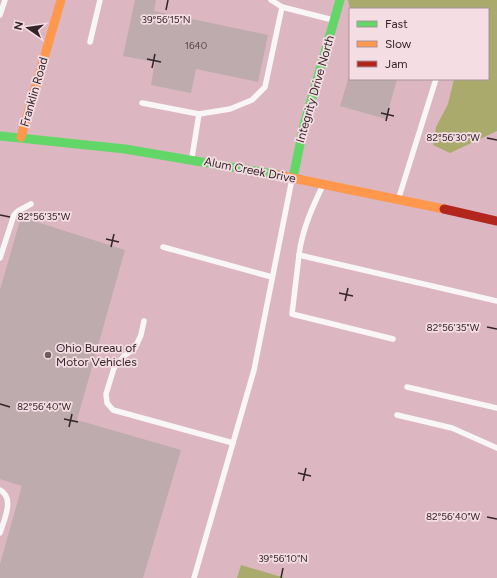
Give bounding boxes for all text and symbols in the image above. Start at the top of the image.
north arrow [8,8,48,48]
legend [349,8,489,80]
text: 39°56'15"N [141,13,191,26]
text: Fast [385,17,408,31]
text: N [11,20,26,31]
street label: Integrity Drive North [293,33,337,144]
text: Slow [385,37,412,51]
house number: 1640 [185,39,207,52]
street label: Franklin Road [17,56,51,128]
text: Jam [385,57,408,71]
text: 82°56'30"W [426,131,480,144]
street label: Alum Creek Drive [203,154,297,186]
text: 82°56'35"W [18,210,71,223]
text: 82°56'35"W [427,321,480,334]
place label: Ohio Bureau of Motor Vehicles [56,341,137,369]
marker: Ohio Bureau of Motor Vehicles [43,350,53,360]
text: 82°56'40"W [17,400,72,413]
text: 82°56'40"W [426,510,481,523]
text: 39°56'10"N [258,552,308,565]

